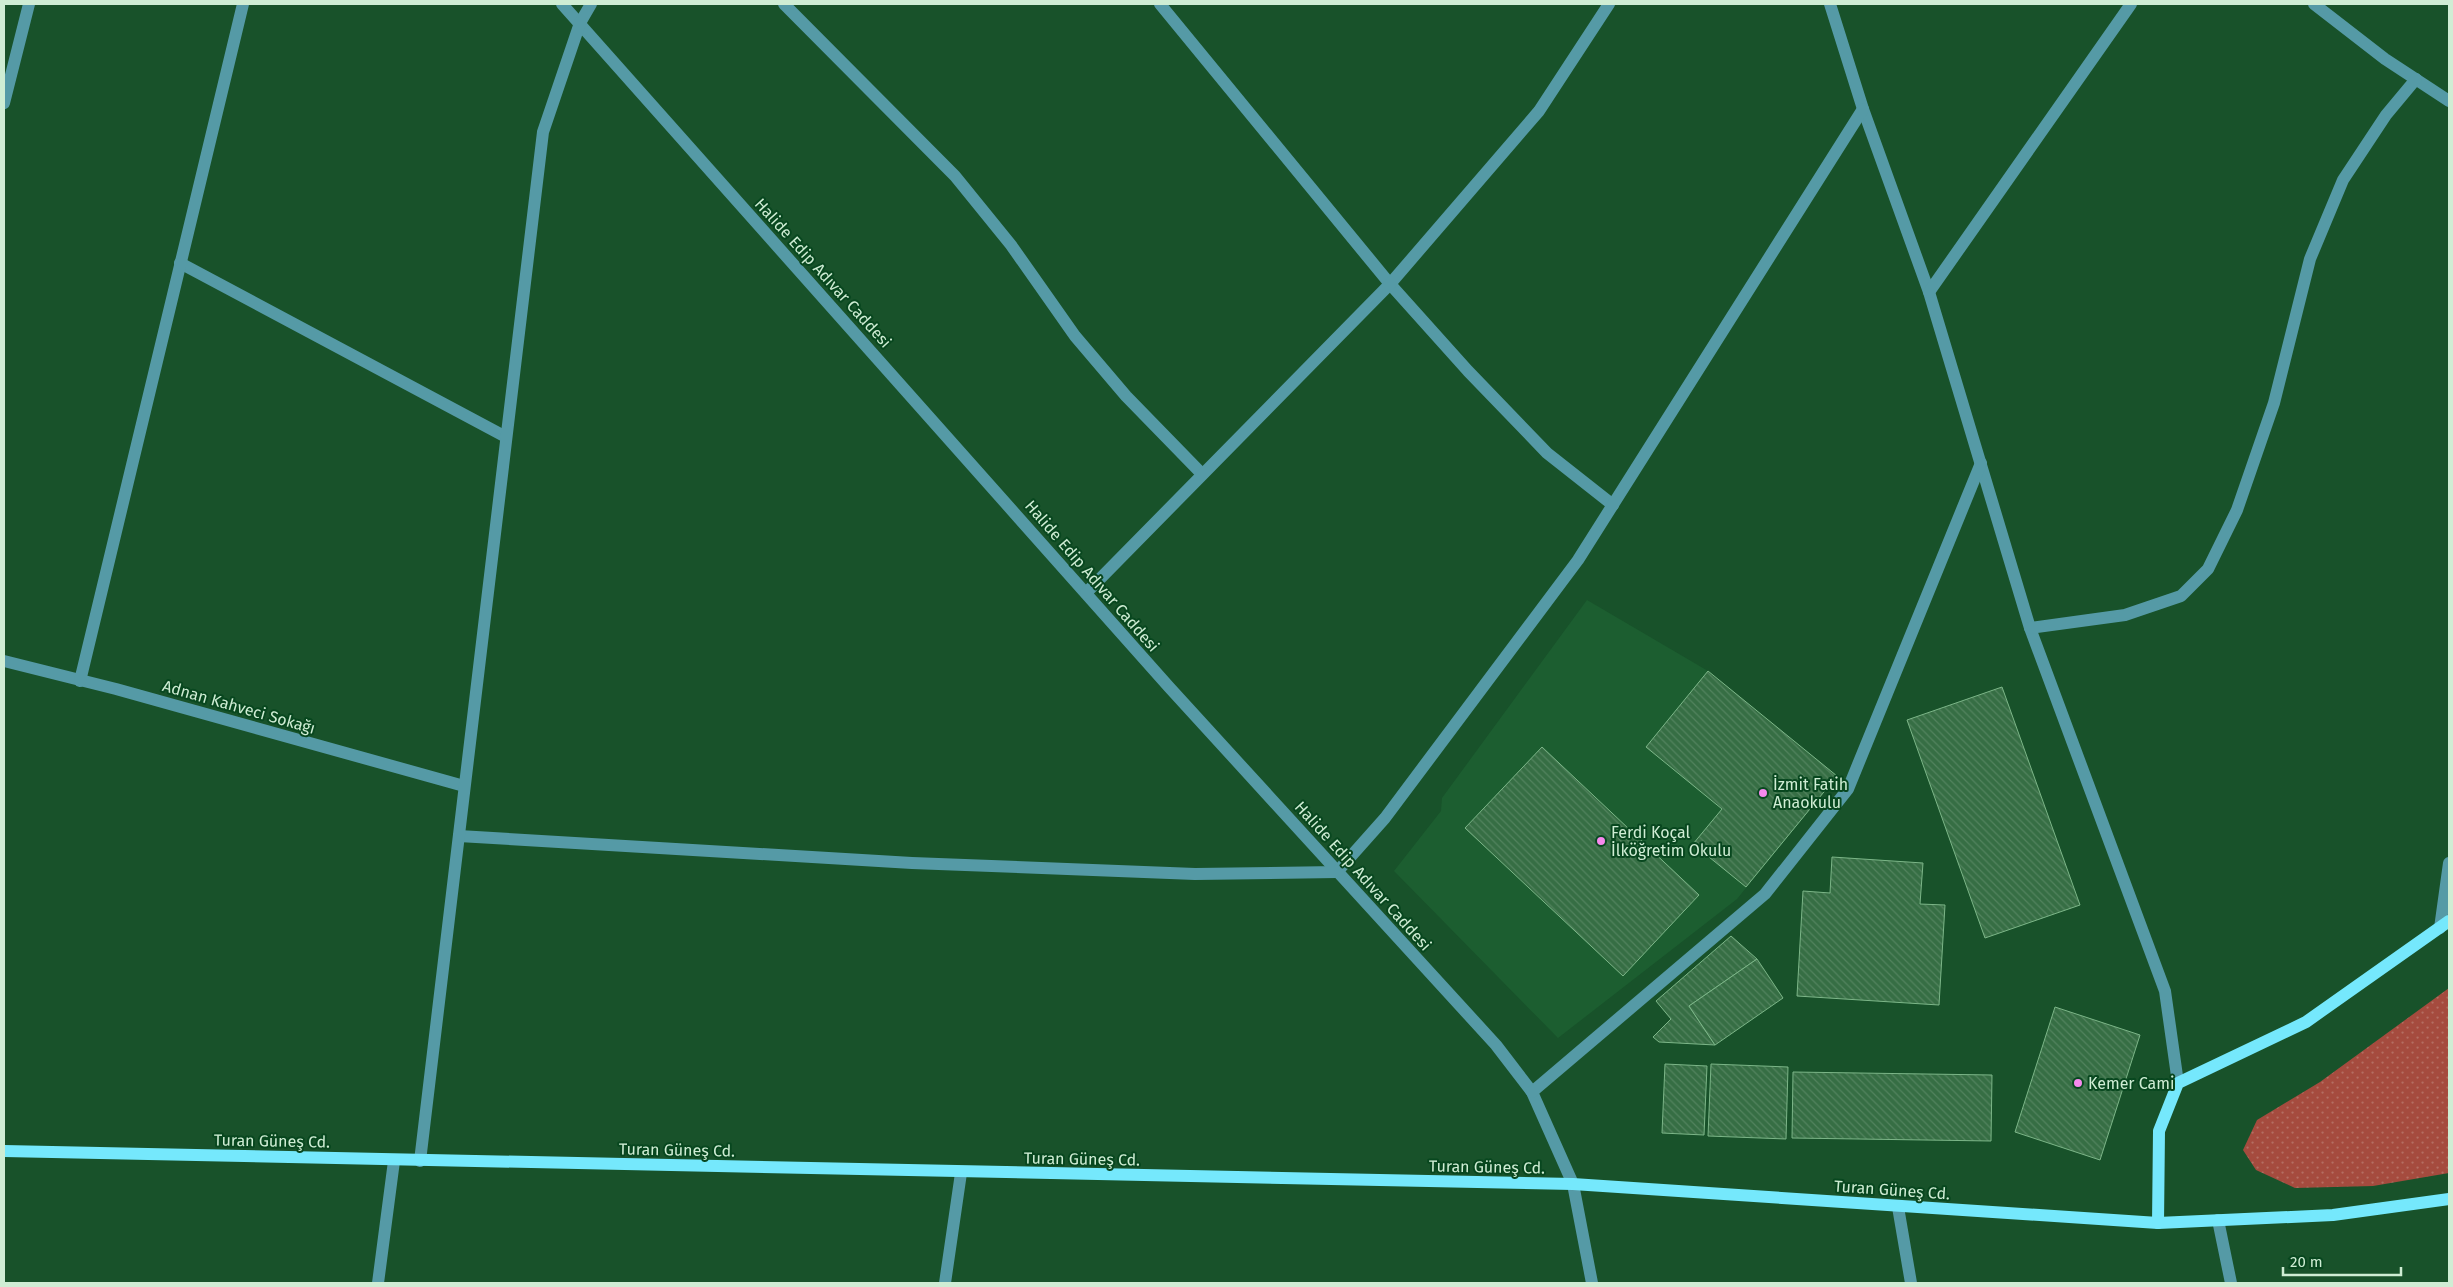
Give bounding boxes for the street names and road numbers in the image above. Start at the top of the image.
street label: Halide Edip Adıvar Caddesi [751,194,895,352]
street label: Halide Edip Adıvar Caddesi [1021,496,1163,656]
street label: Adnan Kahveci Sokağı [160,676,318,738]
street label: Halide Edip Adıvar Caddesi [1291,797,1435,955]
street label: Turan Güneş Cd. [214,1130,330,1153]
street label: Turan Güneş Cd. [619,1139,735,1162]
street label: Turan Güneş Cd. [1024,1148,1140,1171]
street label: Turan Güneş Cd. [1429,1156,1545,1179]
street label: Turan Güneş Cd. [1833,1176,1951,1205]

